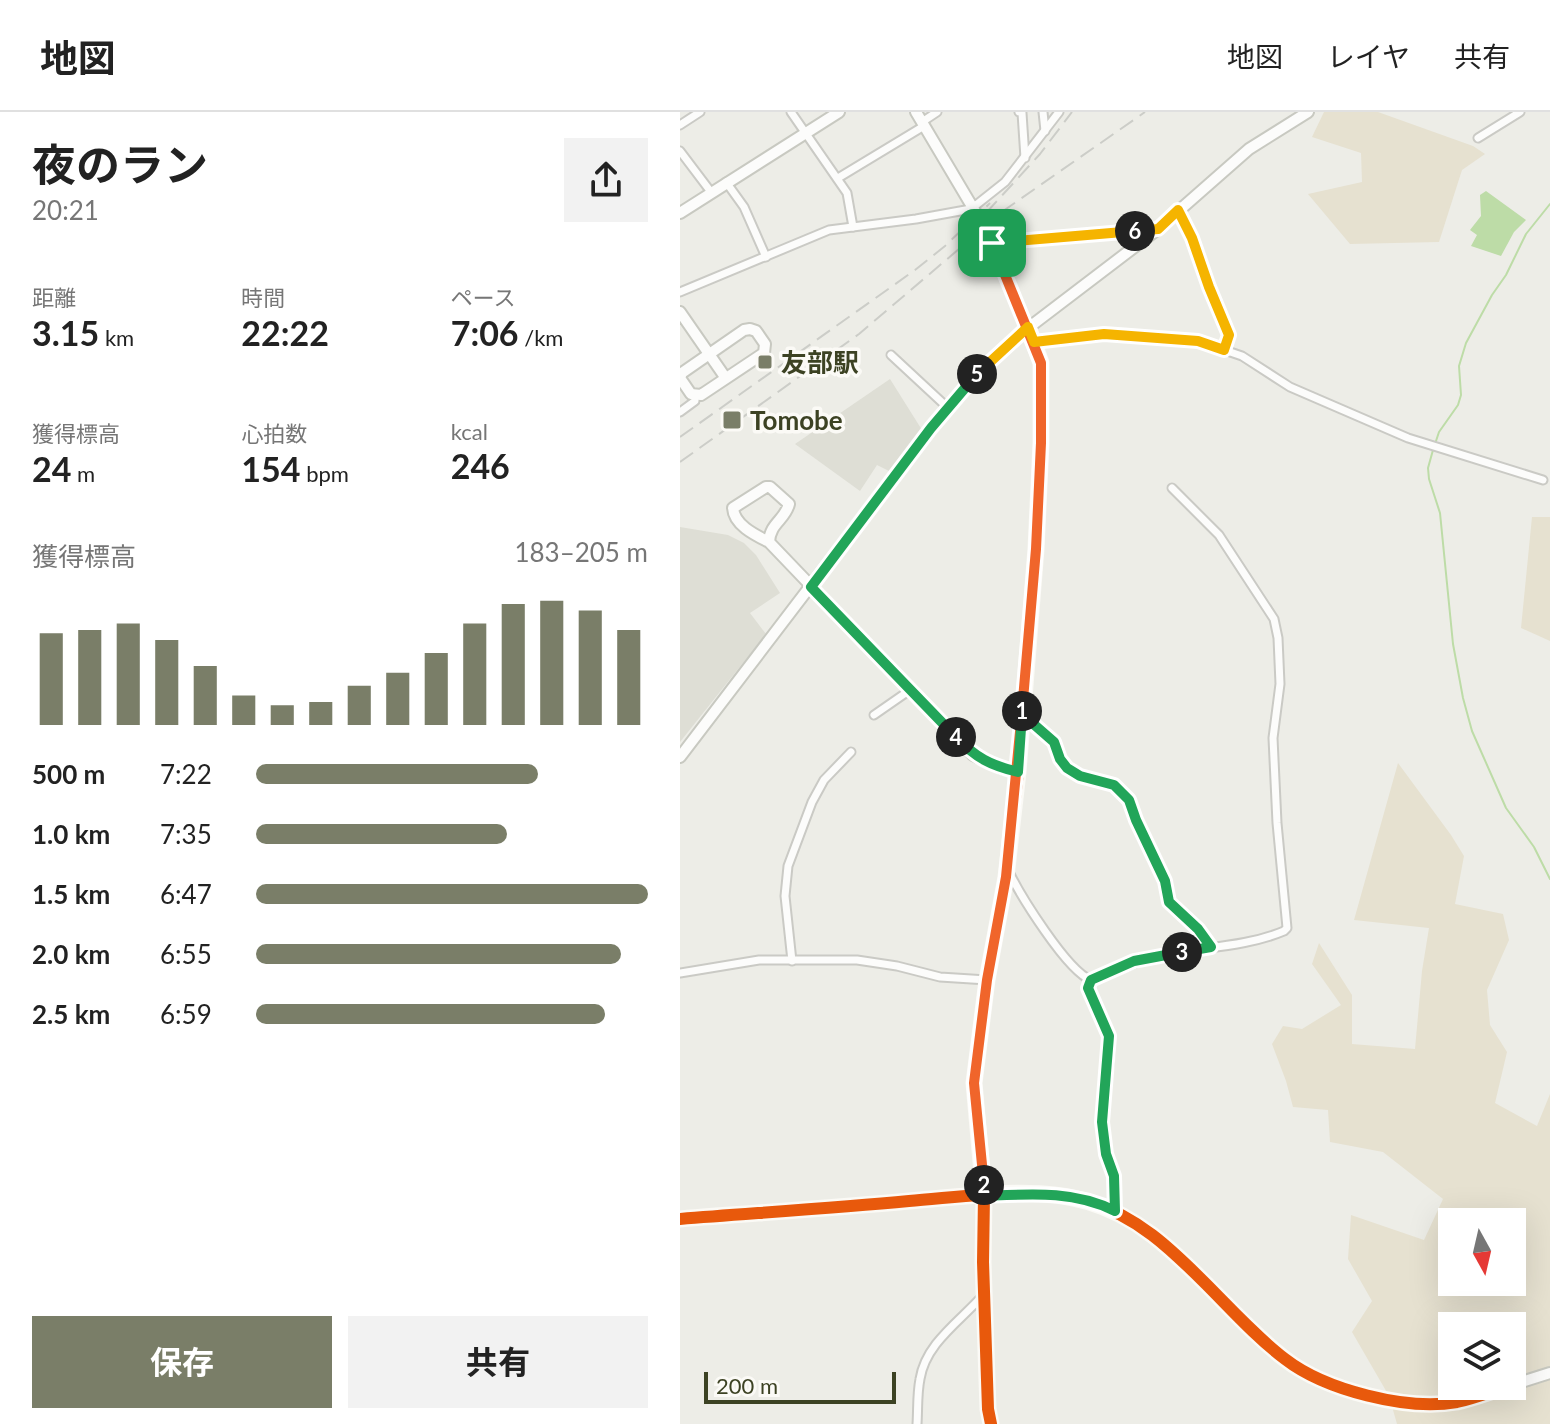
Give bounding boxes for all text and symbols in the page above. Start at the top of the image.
text: 地図 [40,34,116,80]
text: 地図 [1227,39,1283,73]
text: レイヤ [1327,39,1410,73]
text: 共有 [1454,39,1510,73]
text: 夜のラン [32,138,208,190]
button: share [564,138,648,222]
text: 20:21 [32,194,99,226]
pin [958,209,1026,277]
pin: 6 [1115,211,1155,251]
text: 6 [1129,217,1141,244]
icon: arrive [970,221,1014,265]
text: 距離 [32,284,76,311]
text: 時間 [241,284,285,311]
text: ペース [451,284,516,311]
text: 3.15 [32,312,99,353]
text: 22:22 [241,312,329,353]
text: 7:06 [451,312,519,353]
text: km [99,324,134,351]
text: /km [519,324,563,351]
place label: 友部駅 [781,346,859,378]
marker: 友部駅 [756,353,774,371]
pin: 5 [957,354,997,394]
text: 5 [971,360,983,387]
place label: Tomobe [750,404,843,436]
marker: Tomobe [721,409,743,431]
text: kcal [451,418,488,445]
text: 獲得標高 [32,420,120,447]
text: 心拍数 [241,420,307,447]
text: 246 [451,445,510,486]
text: 24 [32,448,71,489]
text: 154 [241,448,301,489]
text: m [71,460,95,487]
text: bpm [301,460,349,487]
text: 183–205 m [514,536,648,568]
text: 獲得標高 [32,540,136,572]
pin: 1 [1002,691,1042,731]
text: 1 [1016,697,1028,724]
pin: 4 [936,717,976,757]
text: 4 [950,723,962,750]
text: 500 m [32,758,105,790]
text: 7:22 [160,758,212,790]
text: 1.0 km [32,818,110,850]
text: 7:35 [160,818,212,850]
text: 1.5 km [32,878,110,910]
text: 6:47 [160,878,212,910]
pin: 3 [1162,932,1202,972]
text: 2.0 km [32,938,110,970]
text: 6:55 [160,938,212,970]
text: 3 [1176,938,1188,965]
text: 2.5 km [32,998,110,1030]
text: 6:59 [160,998,212,1030]
pin: 2 [964,1165,1004,1205]
text: 2 [978,1171,990,1198]
north arrow [1438,1208,1526,1296]
map controls [1438,1208,1526,1400]
button: layers [1438,1312,1526,1400]
button: 保存 [32,1316,332,1408]
button: 共有 [348,1316,648,1408]
scale bar [704,1368,896,1404]
text: 200 m [716,1372,778,1399]

